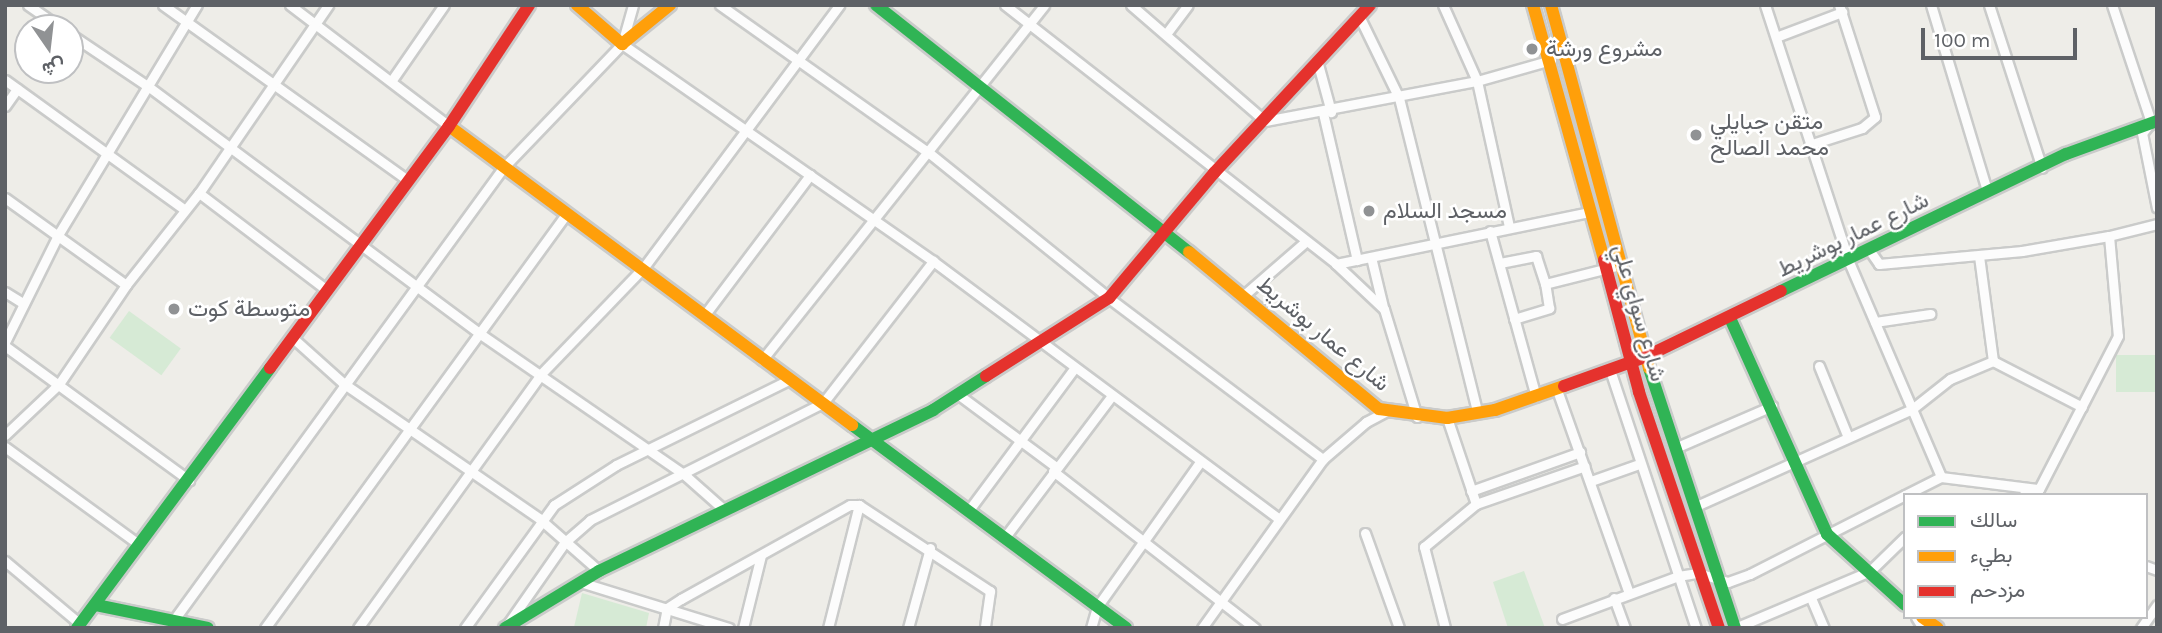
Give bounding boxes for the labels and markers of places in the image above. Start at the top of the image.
place label: مشروع ورشة [1546,35,1662,63]
marker: مشروع ورشة [1524,41,1540,57]
place label: متقن جبايلي محمد الصالح [1710,108,1829,162]
marker: متقن جبايلي محمد الصالح [1688,127,1704,143]
place label: مسجد السلام [1383,197,1507,225]
marker: مسجد السلام [1361,203,1377,219]
place label: متوسطة كوت [188,295,310,323]
marker: متوسطة كوت [166,301,182,317]

